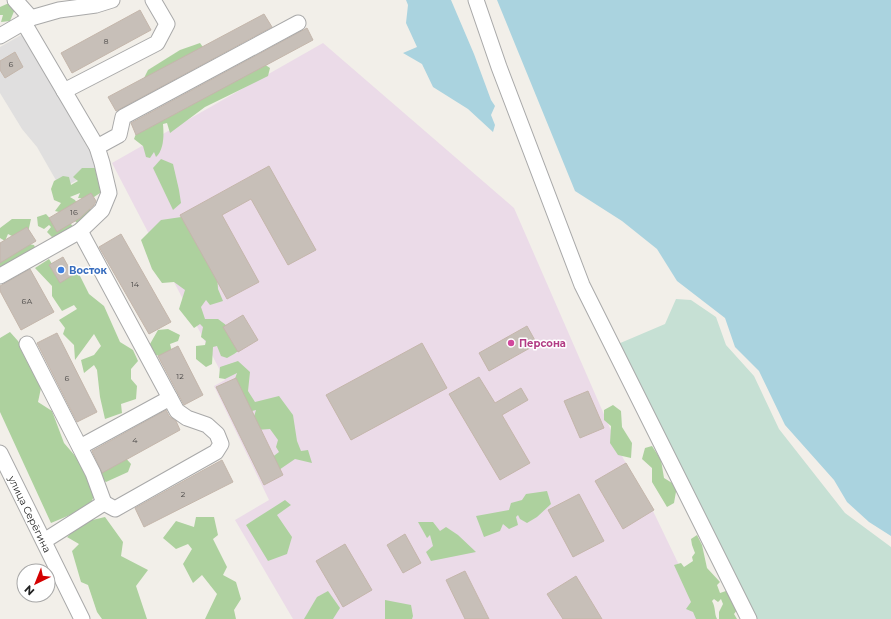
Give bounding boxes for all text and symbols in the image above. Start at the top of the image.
house number: 8 [103,36,109,46]
house number: 6 [9,59,14,69]
house number: 16 [70,207,78,217]
place label: Восток [69,264,108,277]
marker: Восток [56,265,66,275]
house number: 14 [131,279,140,289]
house number: 6А [22,296,32,306]
place label: Персона [519,337,566,350]
marker: Персона [506,338,516,348]
house number: 12 [176,371,184,381]
house number: 6 [65,373,70,383]
house number: 4 [132,435,138,445]
street label: улица Серёгина [5,473,54,555]
house number: 2 [181,489,186,499]
north arrow [16,563,56,603]
text: N [21,582,37,598]

